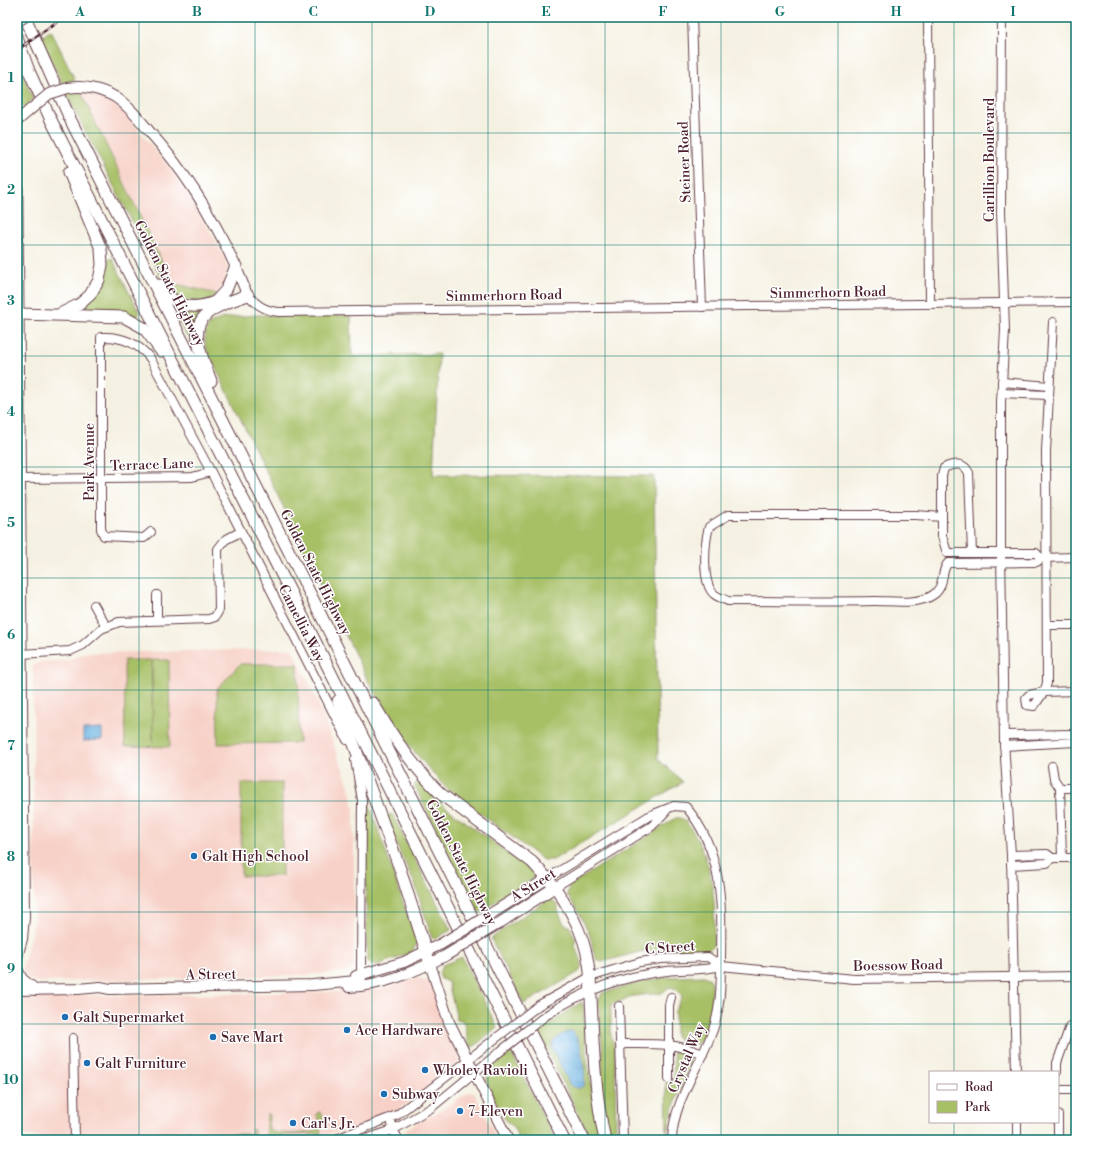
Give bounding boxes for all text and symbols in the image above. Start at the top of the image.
text: A [74,4,85,20]
text: B [192,4,202,20]
text: C [308,4,318,20]
text: D [425,4,435,20]
text: E [541,4,551,20]
text: F [658,4,668,20]
text: G [775,4,786,20]
text: H [891,4,902,20]
text: I [1010,4,1016,20]
text: 1 [8,70,15,86]
street label: Carillion Boulevard [981,98,999,222]
street label: Steiner Road [675,121,695,203]
text: 2 [7,182,15,198]
street label: Golden State Highway [130,218,209,349]
street label: Simmerhorn Road [770,283,886,303]
street label: Simmerhorn Road [446,286,562,306]
text: 3 [7,293,15,309]
text: 4 [7,404,16,420]
street label: Park Avenue [81,423,99,501]
street label: Terrace Lane [110,455,194,475]
street label: Golden State Highway [276,507,355,638]
text: 5 [7,515,15,531]
street label: Camellia Way [274,582,328,665]
text: 6 [7,627,15,643]
text: 7 [7,738,15,754]
street label: Golden State Highway [422,797,501,928]
place label: Galt High School [202,848,309,866]
text: 8 [7,849,15,865]
marker: Galt High School [189,851,199,861]
street label: A Street [506,865,560,907]
street label: C Street [644,937,696,959]
street label: Boessow Road [852,956,943,976]
text: 9 [7,961,15,977]
street label: A Street [185,966,236,984]
place label: Galt Supermarket [73,1009,184,1027]
marker: Galt Supermarket [60,1012,70,1022]
street label: Crystal Way [664,1021,710,1096]
place label: Ace Hardware [354,1022,443,1040]
marker: Ace Hardware [342,1025,352,1035]
place label: Save Mart [221,1029,284,1047]
marker: Save Mart [208,1032,218,1042]
place label: Galt Furniture [95,1055,186,1073]
marker: Galt Furniture [82,1058,92,1068]
place label: Wholey Ravioli [432,1062,528,1080]
marker: Wholey Ravioli [420,1065,430,1075]
legend [929,1071,1059,1123]
text: 10 [3,1072,19,1088]
text: Road [965,1080,993,1095]
place label: Subway [392,1086,440,1104]
marker: Subway [379,1089,389,1099]
text: Park [965,1100,991,1115]
place label: 7-Eleven [468,1103,524,1121]
marker: 7-Eleven [455,1106,465,1116]
place label: Carl's Jr. [301,1115,355,1133]
marker: Carl's Jr. [288,1118,298,1128]

